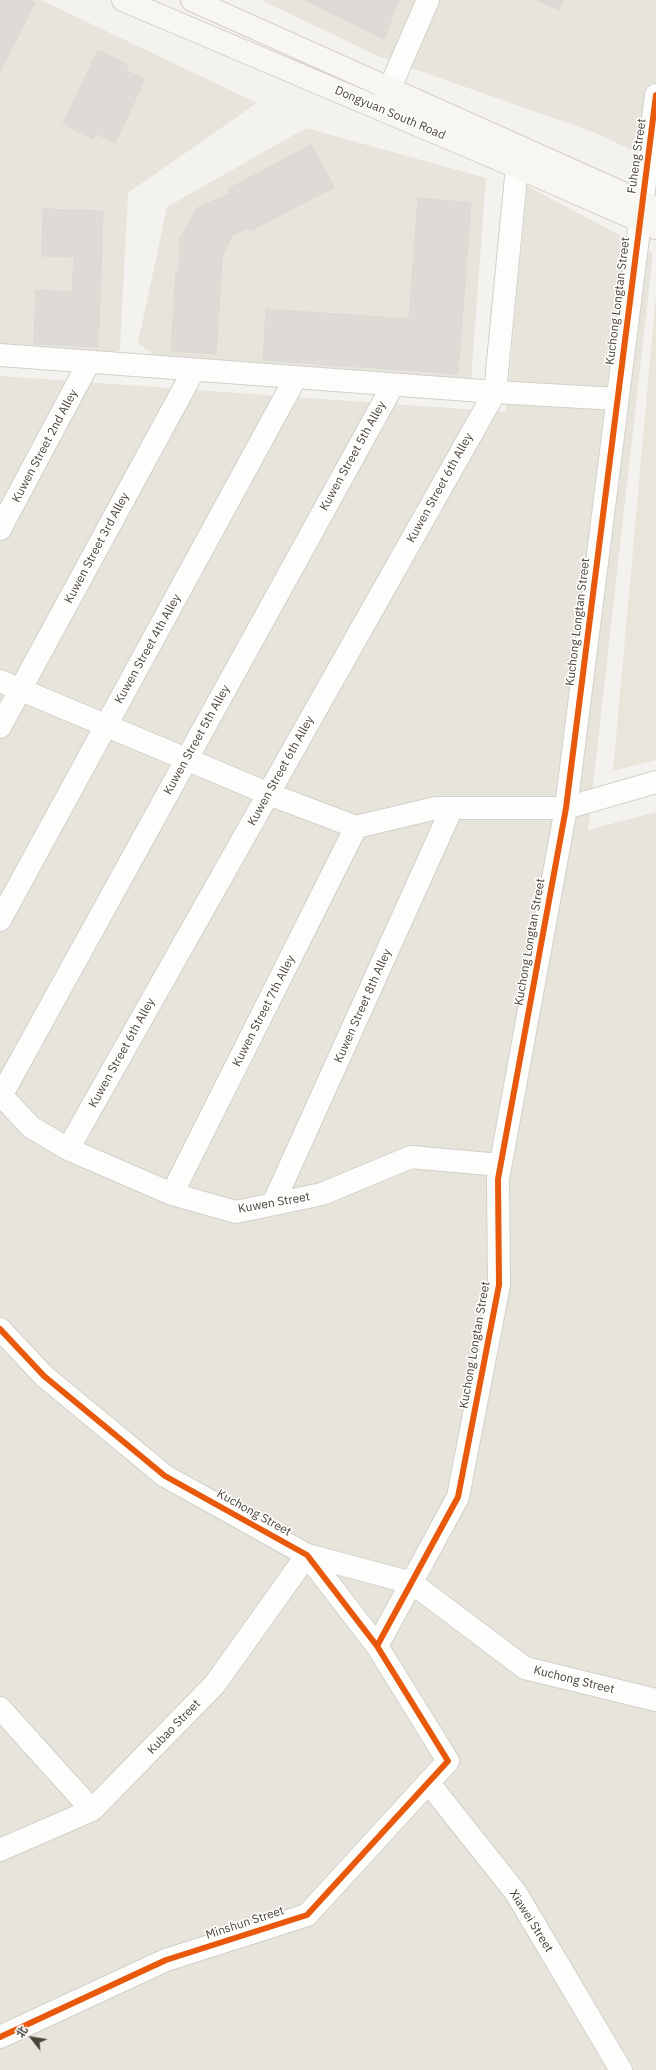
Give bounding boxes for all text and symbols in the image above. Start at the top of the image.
street label: Dongyuan South Road [333,83,447,143]
street label: Fuheng Street [625,118,649,194]
street label: Kuchong Longtan Street [603,236,633,366]
street label: Kuwen Street 2nd Alley [9,387,81,505]
street label: Kuwen Street 5th Alley [317,399,389,513]
street label: Kuwen Street 6th Alley [404,431,476,545]
street label: Kuwen Street 3rd Alley [62,490,132,606]
street label: Kuchong Longtan Street [563,557,593,687]
street label: Kuwen Street 4th Alley [112,592,184,706]
street label: Kuwen Street 5th Alley [161,683,233,797]
street label: Kuwen Street 6th Alley [245,714,317,828]
street label: Kuchong Longtan Street [512,877,548,1007]
street label: Kuwen Street 8th Alley [331,947,395,1065]
street label: Kuwen Street 7th Alley [230,953,298,1069]
street label: Kuwen Street 6th Alley [86,996,158,1110]
street label: Kuwen Street [237,1190,311,1216]
street label: Kuchong Longtan Street [457,1280,493,1410]
street label: Kuchong Street [214,1487,294,1539]
street label: Kuchong Street [532,1663,616,1697]
street label: Kubao Street [144,1697,204,1757]
street label: Xiawei Street [506,1887,556,1955]
street label: Minshun Street [204,1904,286,1942]
north arrow [12,2018,52,2058]
text: 北 [13,2023,31,2040]

